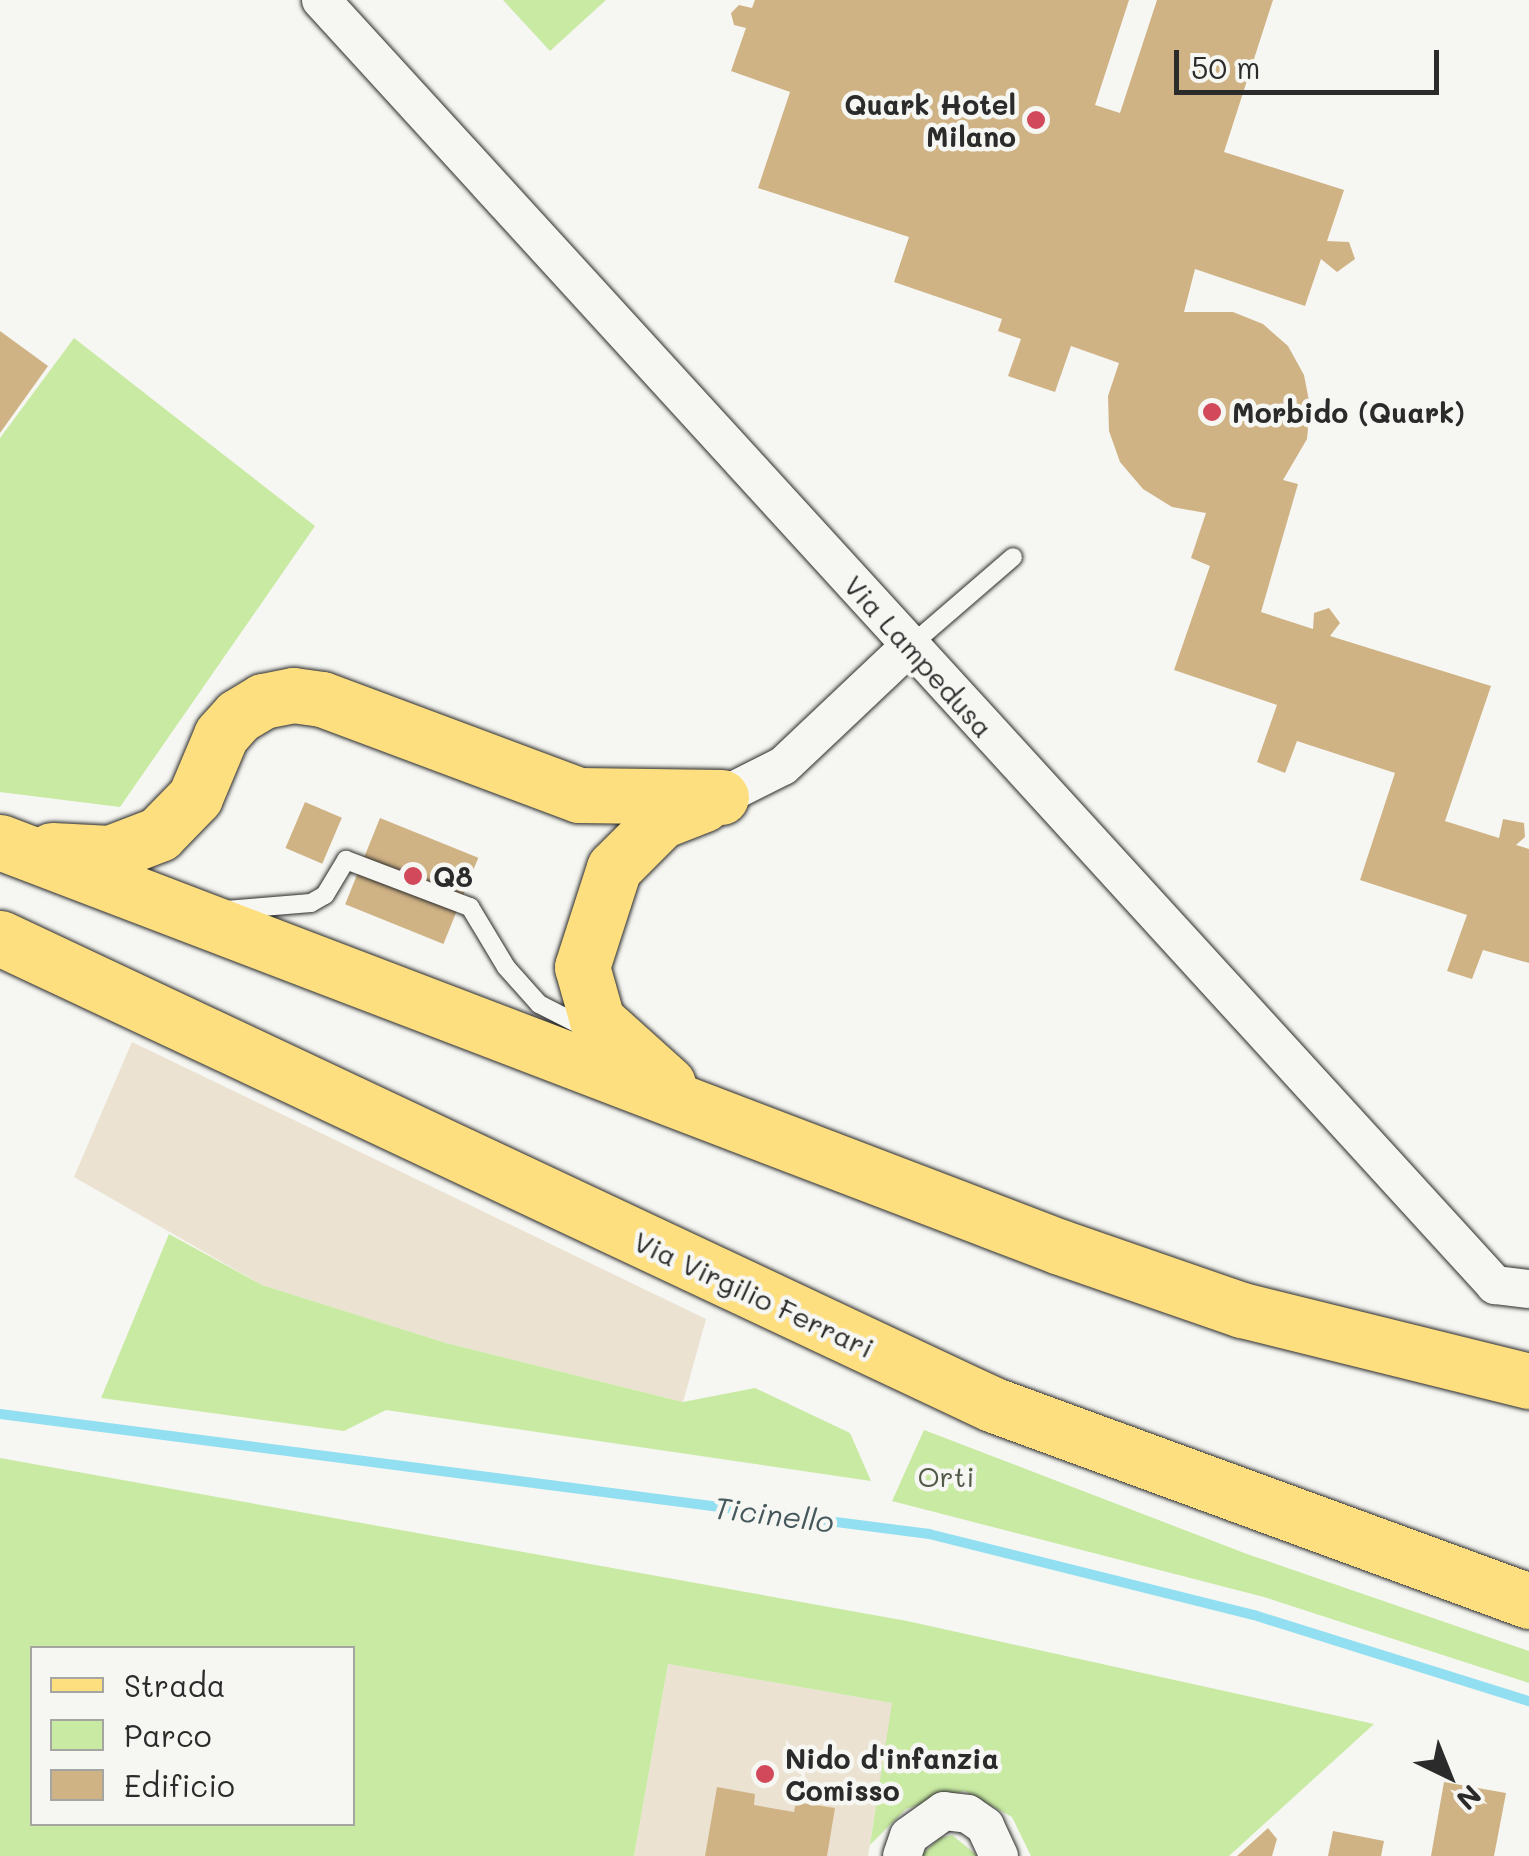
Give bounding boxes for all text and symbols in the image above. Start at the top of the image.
scale bar [1179,30,1444,92]
text: 50 m [1191,47,1261,87]
place label: Quark Hotel Milano [844,87,1016,153]
marker: Quark Hotel Milano [1025,109,1047,131]
place label: Morbido (Quark) [1232,395,1465,429]
marker: Morbido (Quark) [1201,401,1223,423]
street label: Via Lampedusa [838,568,1000,744]
place label: Q8 [433,859,473,893]
marker: Q8 [402,865,424,887]
street label: Via Virgilio Ferrari [629,1224,879,1364]
park label: Orti [917,1459,975,1493]
water label: Ticinello [712,1489,836,1539]
legend [30,1646,355,1826]
text: Strada [124,1665,226,1705]
text: Parco [124,1715,212,1755]
north arrow [1399,1726,1499,1826]
place label: Nido d'infanzia Comisso [785,1741,999,1807]
marker: Nido d'infanzia Comisso [754,1763,776,1785]
text: Edificio [124,1765,235,1805]
text: N [1449,1778,1490,1818]

